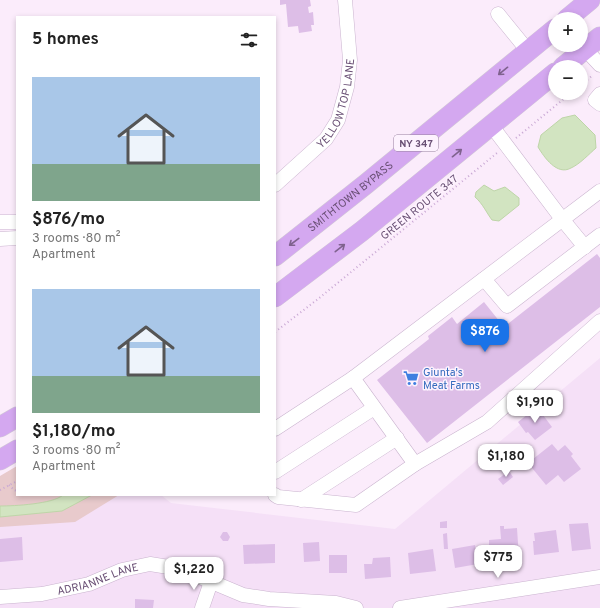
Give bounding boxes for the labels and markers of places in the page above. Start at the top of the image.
pin: $876 [461,319,509,353]
place label: Giunta's Meat Farms [423,366,480,393]
supermarket icon: Giunta's Meat Farms [402,369,420,387]
pin: $1,910 [502,390,568,424]
pin: $1,180 [473,444,539,478]
pin: $775 [474,545,522,579]
pin: $1,220 [161,557,227,591]

